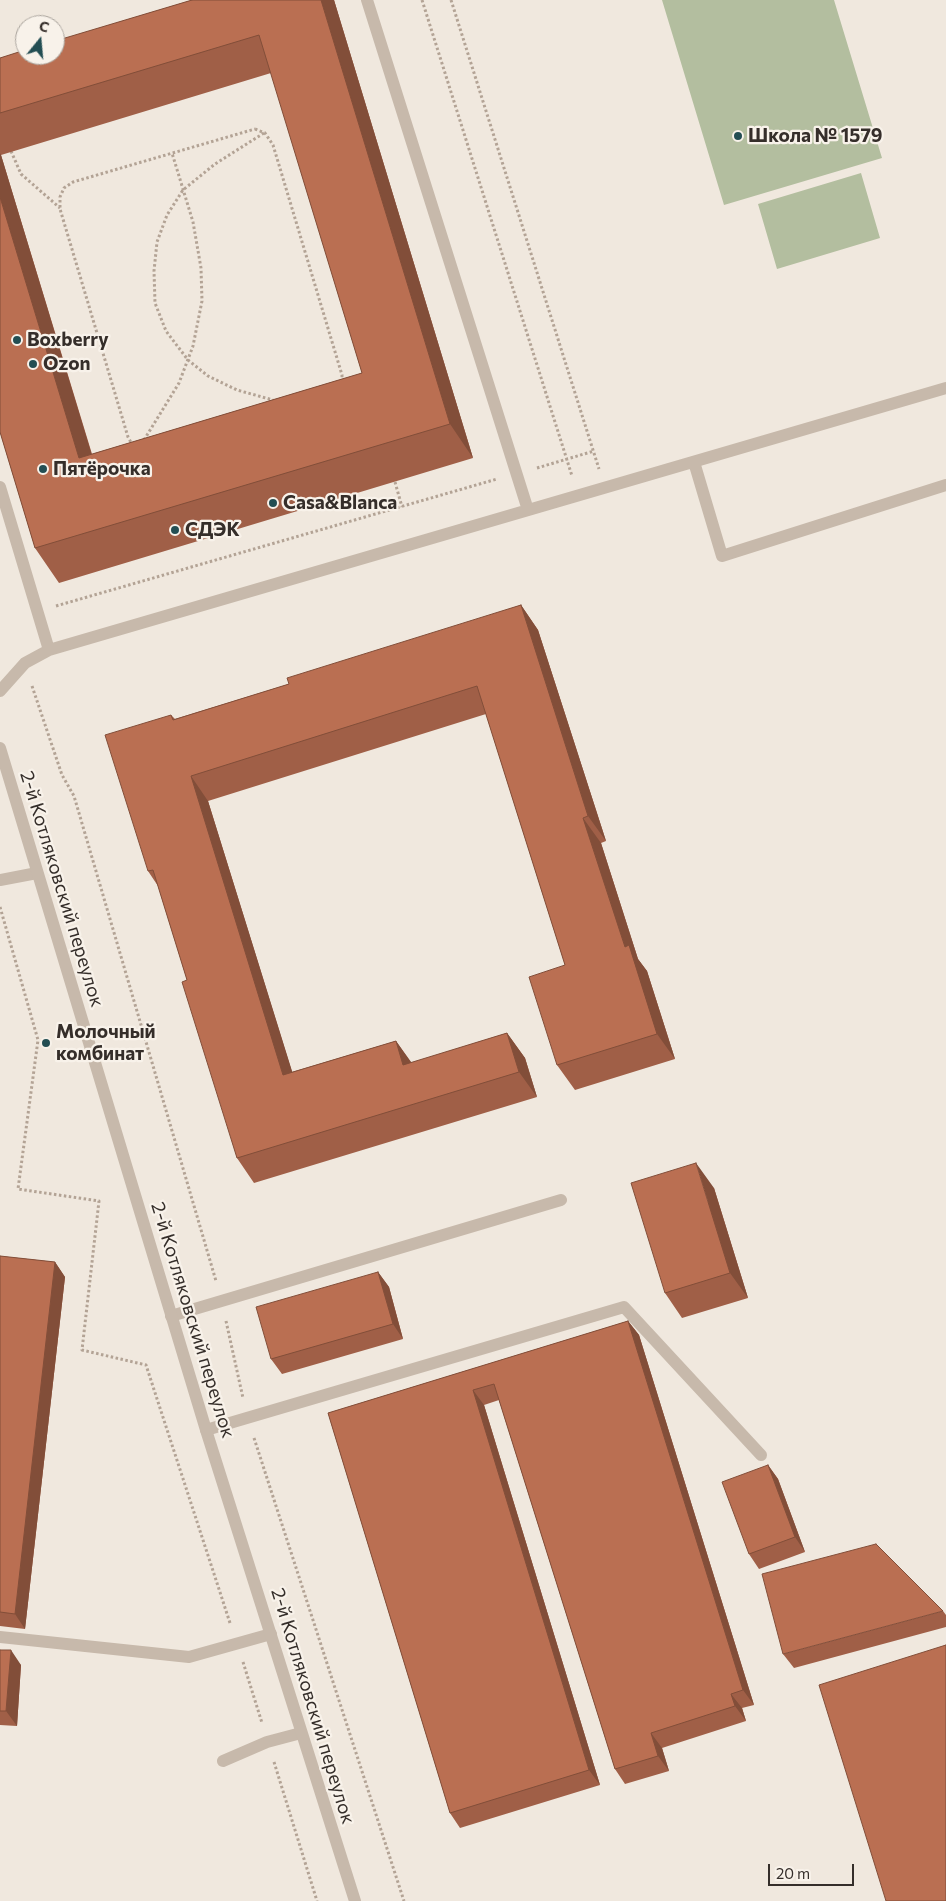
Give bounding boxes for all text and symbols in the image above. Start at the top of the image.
north arrow [15,15,65,65]
text: С [37,17,51,36]
place label: Школа № 1579 [748,125,882,147]
marker: Школа № 1579 [732,130,744,142]
place label: Boxberry [27,329,109,351]
marker: Boxberry [11,334,23,346]
place label: Ozon [43,353,91,375]
marker: Ozon [27,358,39,370]
place label: Пятёрочка [53,458,151,480]
marker: Пятёрочка [37,463,49,475]
place label: Casa&Blanca [283,492,397,514]
marker: Casa&Blanca [267,497,279,509]
place label: СДЭК [185,519,240,541]
marker: СДЭК [169,524,181,536]
street label: 2-й Котляковский переулок [15,768,109,1010]
place label: Молочный комбинат [56,1021,156,1065]
marker: Молочный комбинат [40,1037,52,1049]
street label: 2-й Котляковский переулок [146,1199,240,1441]
street label: 2-й Котляковский переулок [266,1585,360,1827]
scale bar [771,1854,857,1886]
text: 20 m [776,1864,810,1882]

